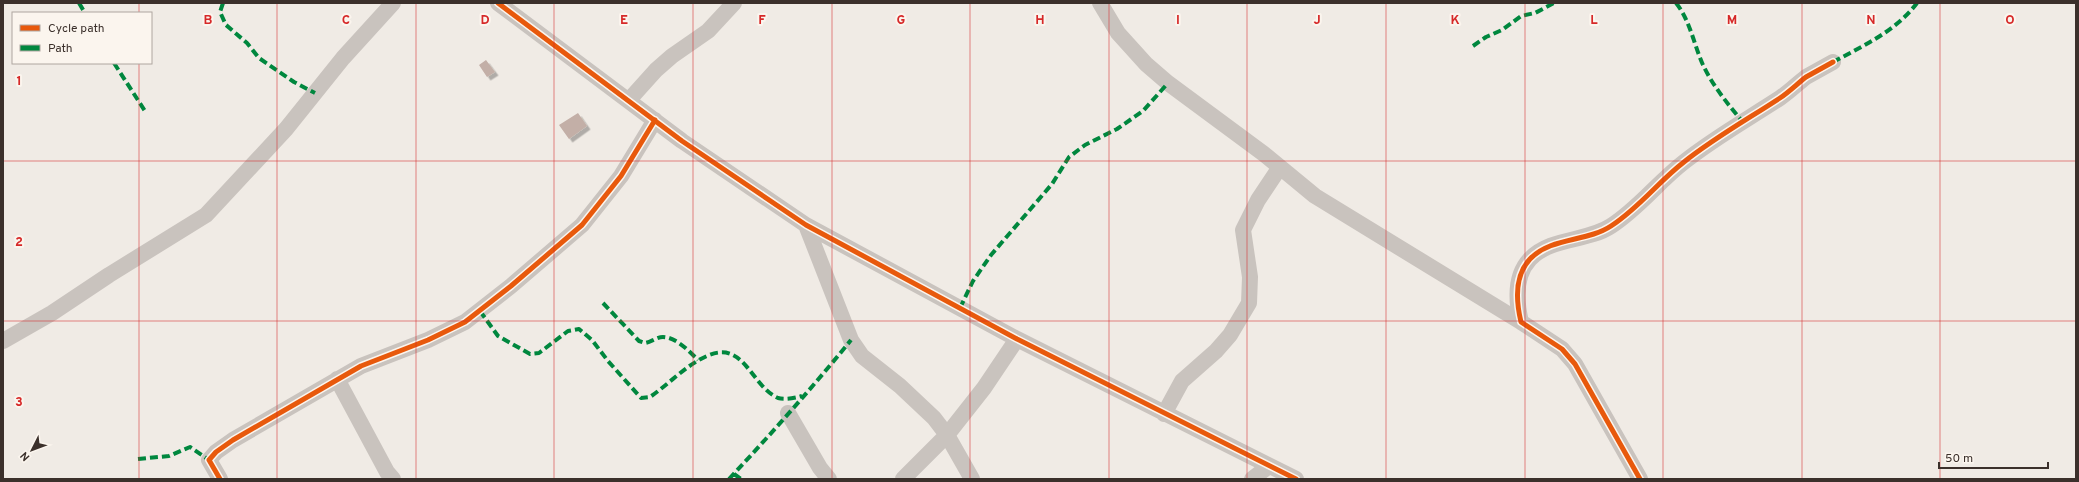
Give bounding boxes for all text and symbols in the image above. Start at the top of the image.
legend [12,12,152,64]
text: B [204,13,213,29]
text: C [342,13,350,29]
text: D [480,13,490,29]
text: E [620,13,628,29]
text: F [758,13,766,29]
text: G [897,13,906,29]
text: H [1035,13,1045,29]
text: I [1176,13,1180,29]
text: J [1313,13,1321,29]
text: K [1450,13,1460,29]
text: L [1590,13,1598,29]
text: M [1727,13,1737,29]
text: N [1866,13,1876,29]
text: O [2005,13,2015,29]
text: Cycle path [48,21,105,37]
text: Path [48,41,73,57]
text: 1 [16,74,22,90]
text: 2 [15,235,23,251]
text: 3 [15,395,23,411]
north arrow [12,430,52,470]
scale bar [1939,444,2048,470]
text: N [17,448,33,464]
text: 50 m [1945,451,1973,467]

